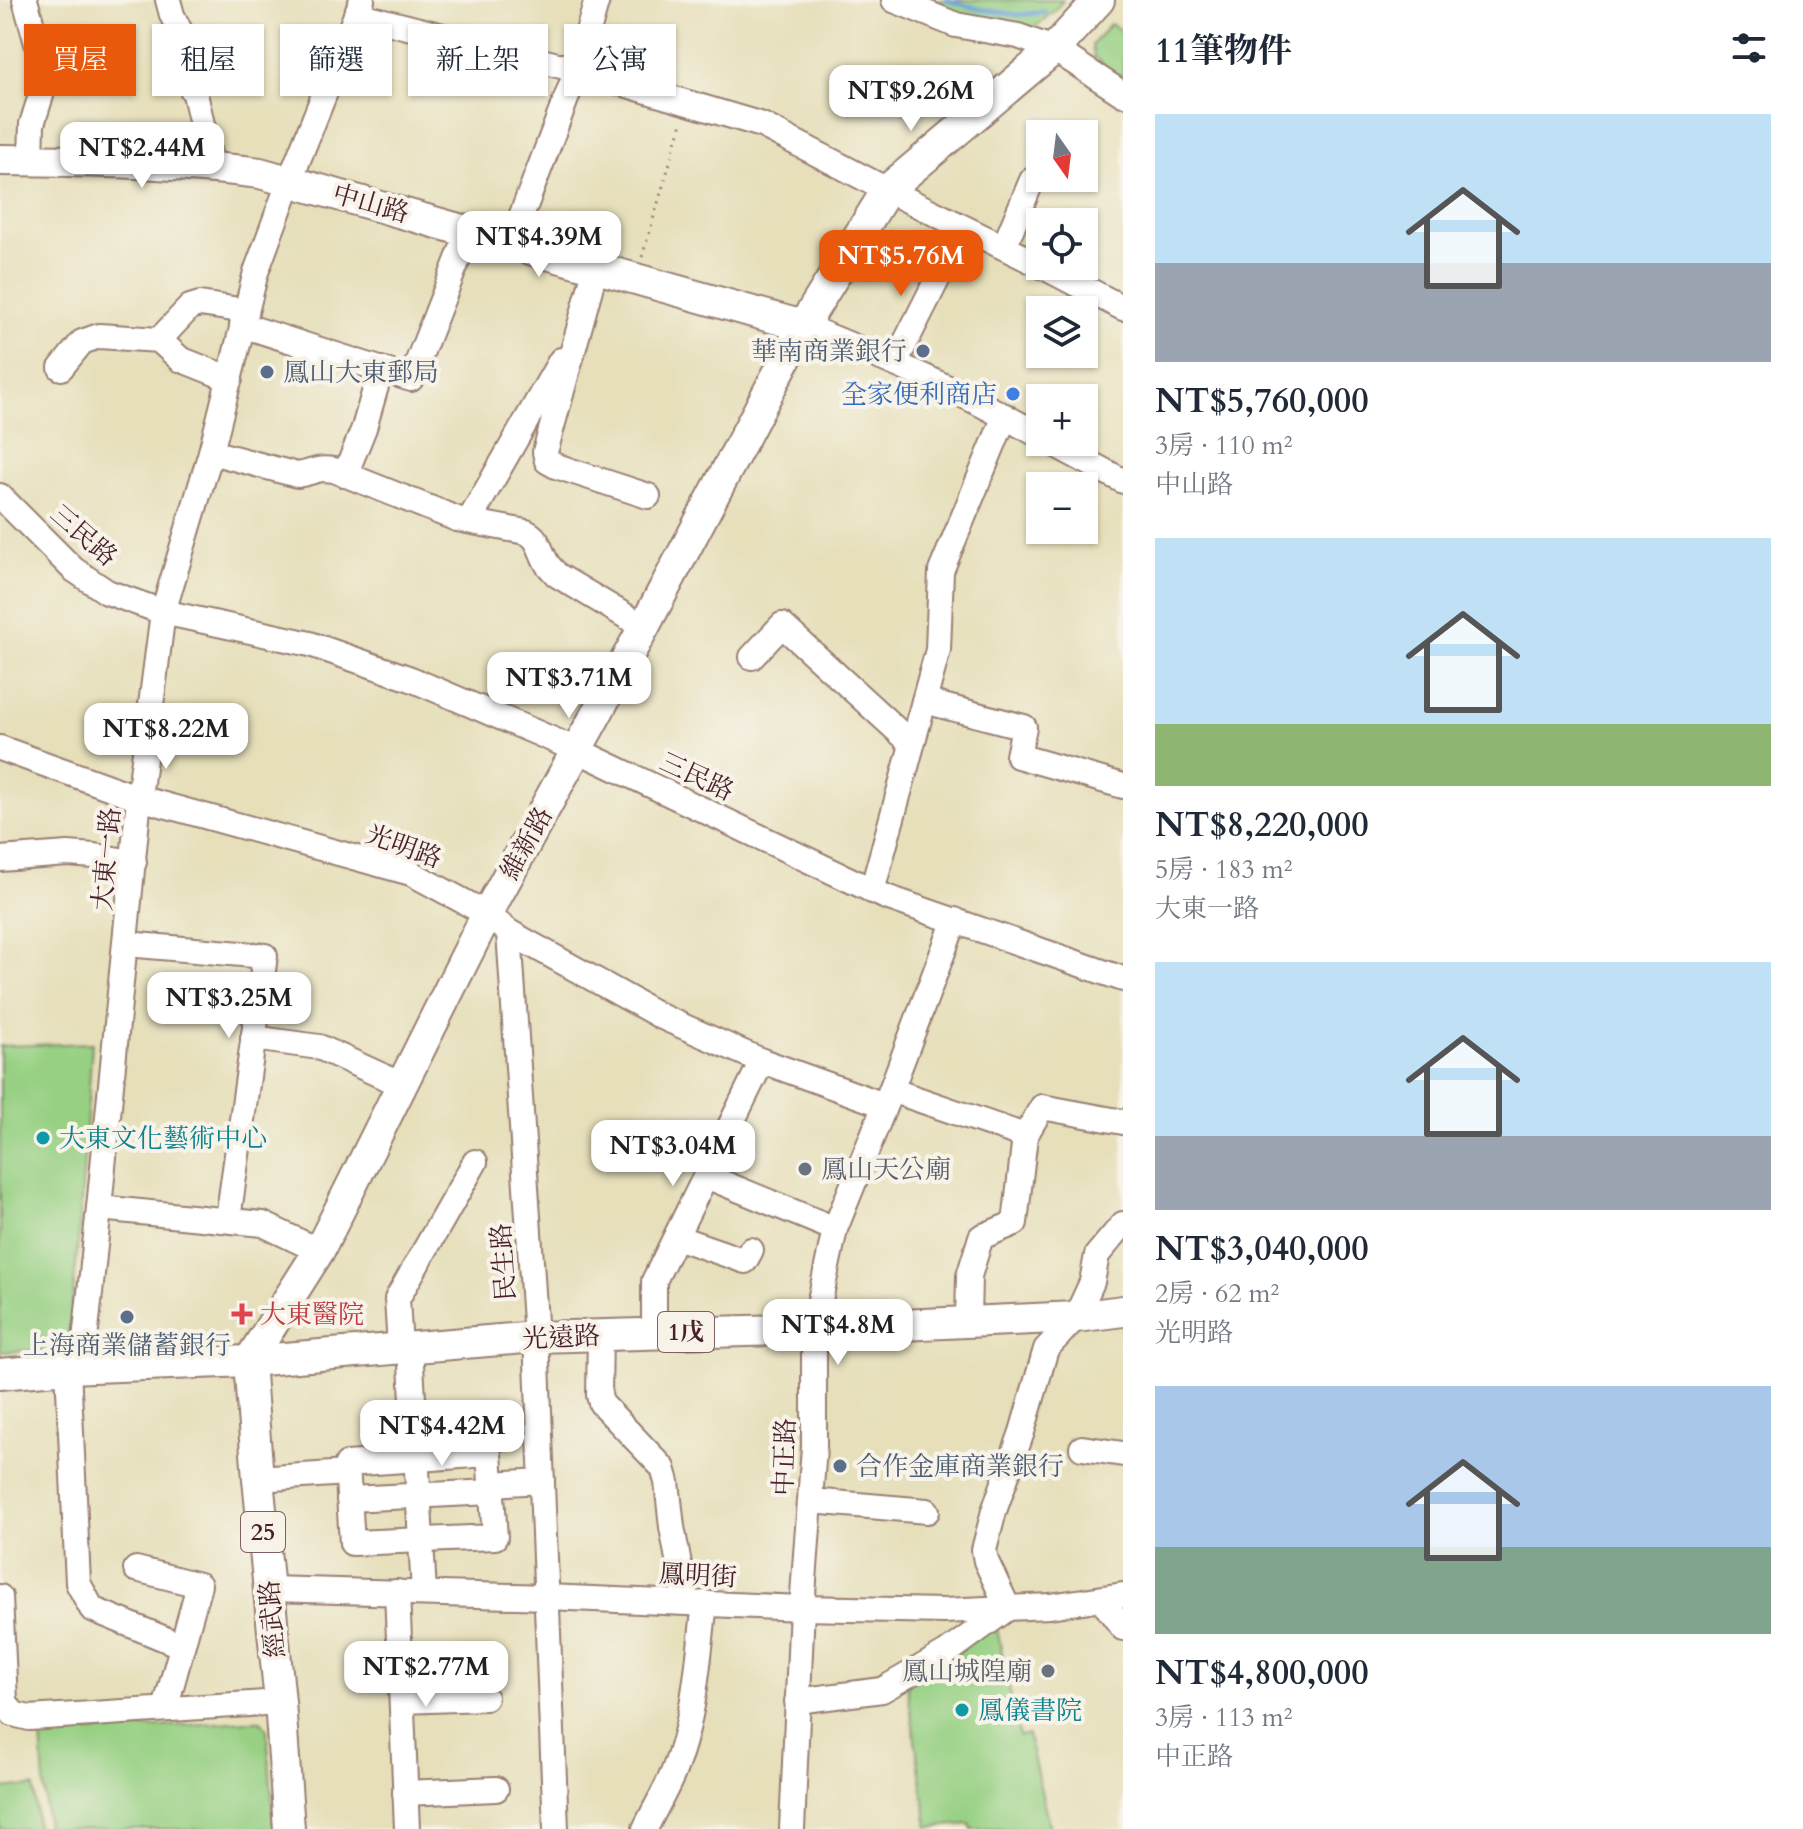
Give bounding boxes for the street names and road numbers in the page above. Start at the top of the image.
street label: 中山路 [329,176,413,231]
street label: 三民路 [43,497,125,574]
street label: 三民路 [654,744,740,809]
street label: 維新路 [492,801,561,886]
street label: 大東一路 [85,806,128,912]
street label: 光明路 [361,817,446,876]
street label: 民生路 [483,1222,524,1302]
road number: 1戊 [658,1312,714,1352]
street label: 光遠路 [521,1318,601,1357]
street label: 中正路 [766,1417,803,1497]
road number: 25 [241,1512,285,1552]
street label: 鳳明街 [658,1556,738,1595]
street label: 經武路 [252,1579,293,1659]

